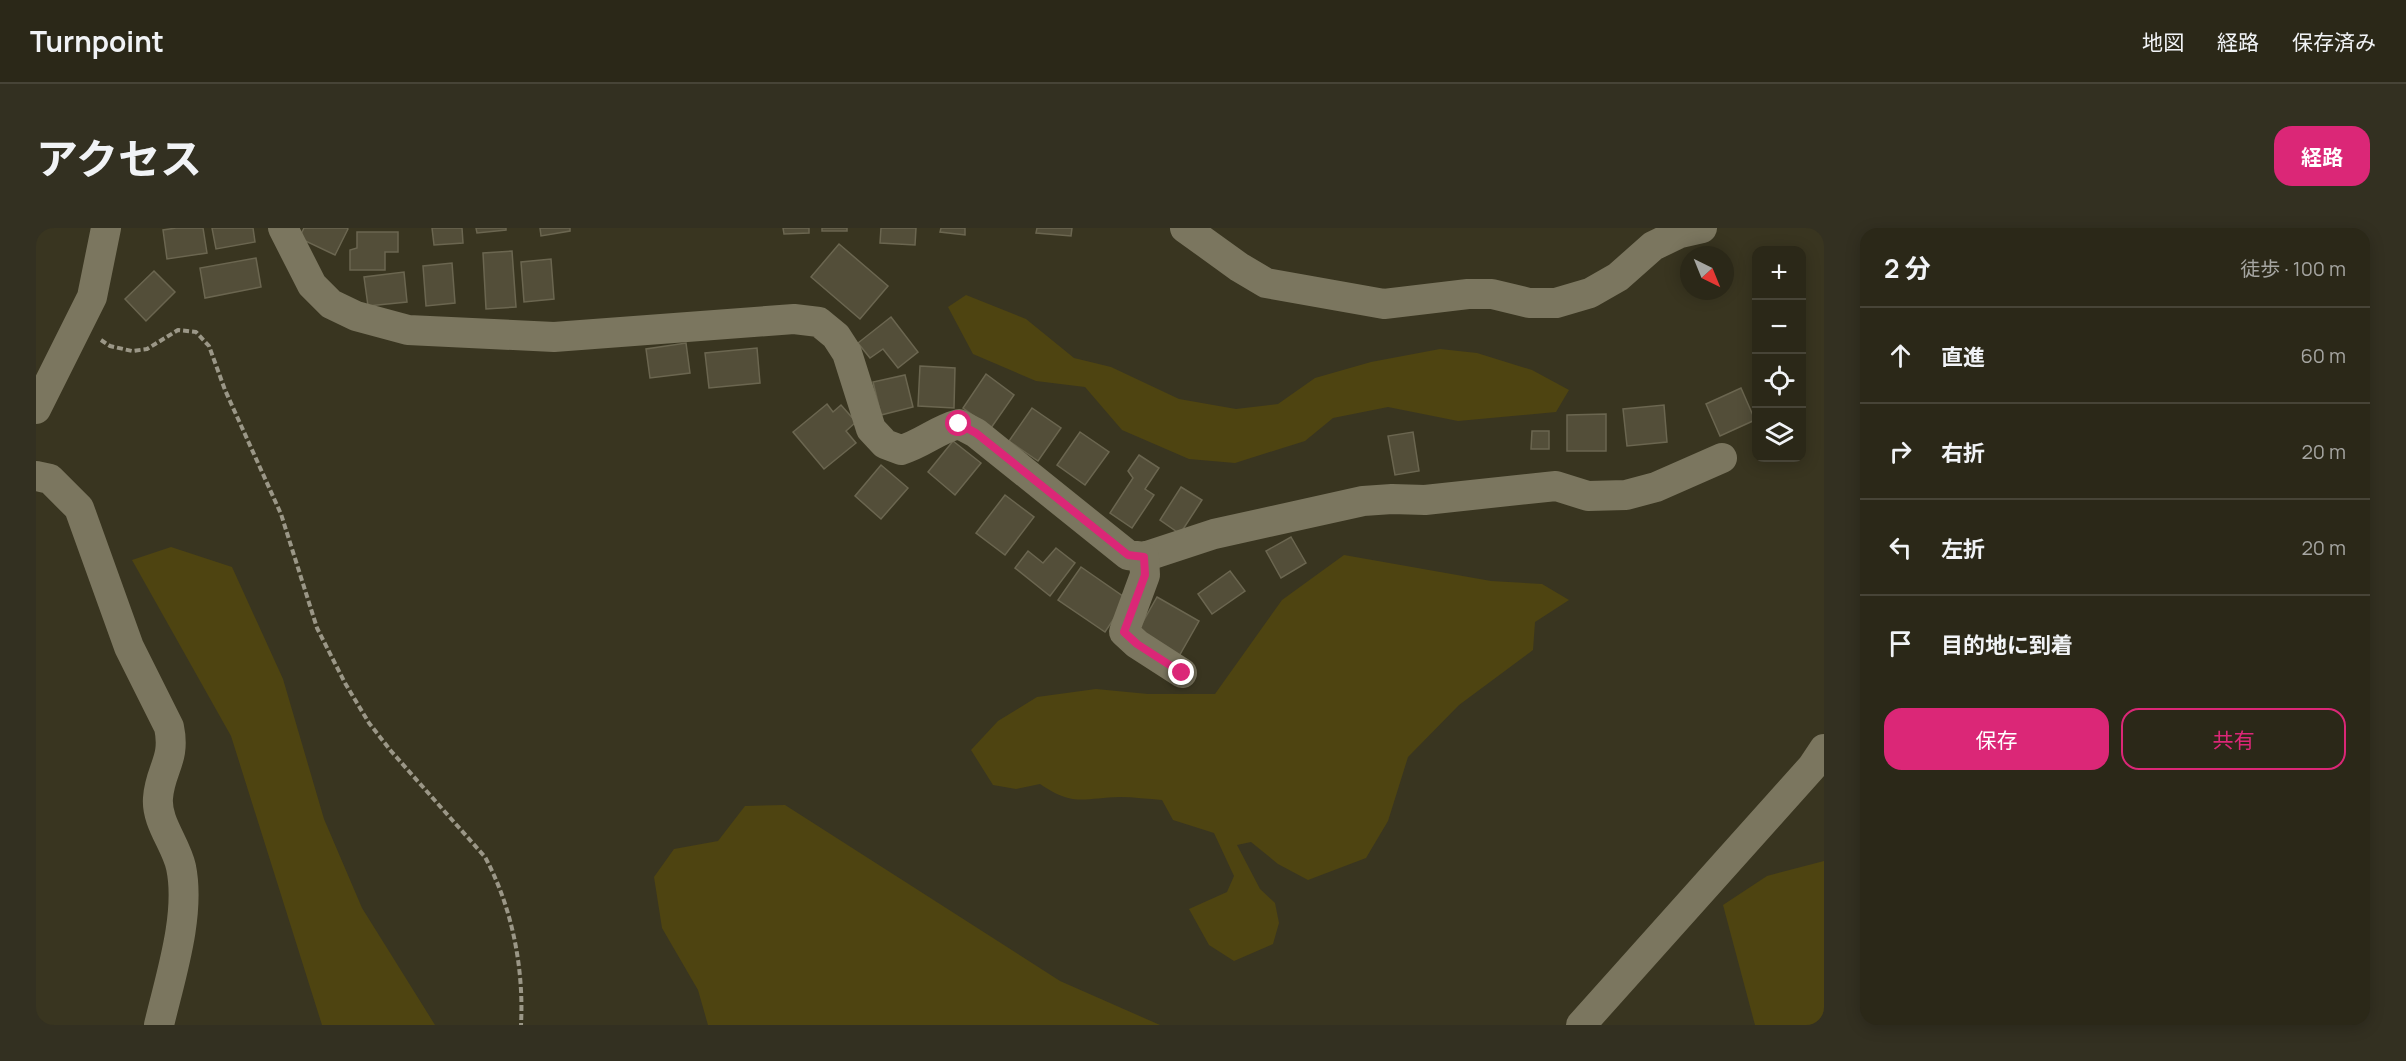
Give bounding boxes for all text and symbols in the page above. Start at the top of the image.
text: Turnpoint [30,22,164,60]
text: 地図 [2142,28,2184,56]
text: 経路 [2217,28,2259,56]
text: 保存済み [2292,28,2376,56]
button: 経路 [2274,126,2370,186]
text: アクセス [36,129,202,187]
north arrow [1680,246,1734,300]
map controls [1752,246,1806,462]
button: + [1752,246,1806,300]
text: 2 分 [1884,250,1931,286]
text: 徒歩 · 100 m [2240,255,2346,282]
button: − [1752,300,1806,354]
icon: ahead [1884,339,1917,372]
text: 直進 [1941,342,1985,372]
text: 60 m [2300,342,2346,369]
button: locate [1752,354,1806,408]
button: layers [1752,408,1806,462]
route start [945,410,971,436]
icon: right [1884,435,1917,468]
text: 右折 [1941,438,1985,468]
text: 20 m [2301,438,2346,465]
icon: left [1884,531,1917,564]
text: 左折 [1941,534,1985,564]
text: 20 m [2301,534,2346,561]
icon: arrive [1884,627,1917,660]
text: 目的地に到着 [1941,630,2073,660]
route end [1168,659,1194,685]
button: 保存 [1884,708,2109,770]
button: 共有 [2121,708,2346,770]

